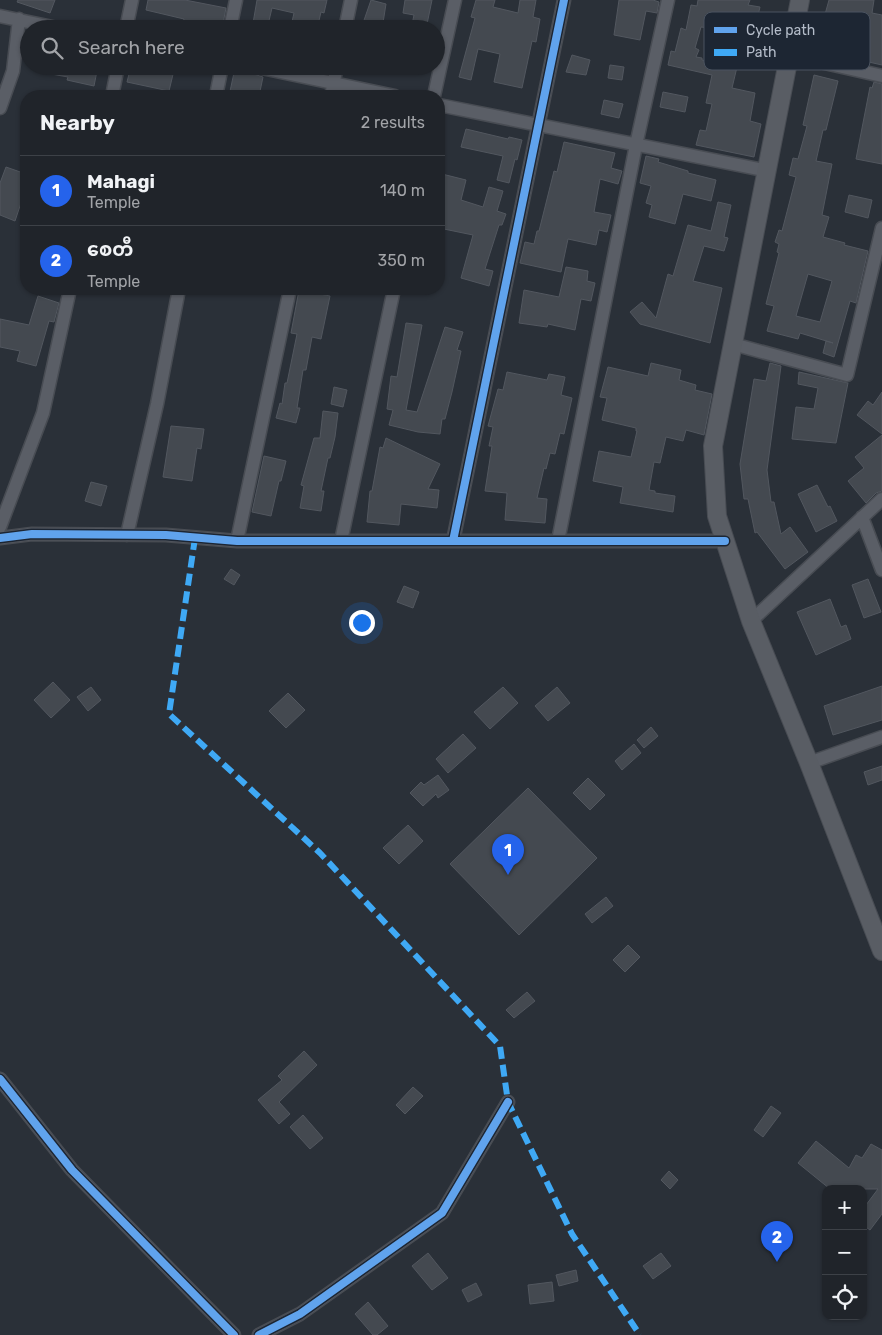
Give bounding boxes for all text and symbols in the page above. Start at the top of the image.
legend [704,12,870,70]
search box [20,20,445,75]
text: Cycle path [746,22,815,39]
icon: search [38,34,66,62]
text: Search here [78,36,185,59]
text: Path [746,44,777,61]
text: Nearby [40,110,115,135]
text: 2 results [361,113,425,132]
text: Mahagi [87,170,155,193]
text: 1 [52,181,60,200]
text: 140 m [380,181,425,200]
text: Temple [87,193,140,212]
text: စေတီ [87,238,133,261]
text: 2 [51,251,61,270]
text: 350 m [378,251,425,270]
text: Temple [87,272,140,291]
your location [349,610,375,636]
pin: 1 [492,834,524,875]
map controls [822,1185,867,1320]
button: + [822,1185,867,1230]
pin: 2 [761,1221,793,1262]
button: − [822,1230,867,1275]
button: locate [822,1275,867,1320]

